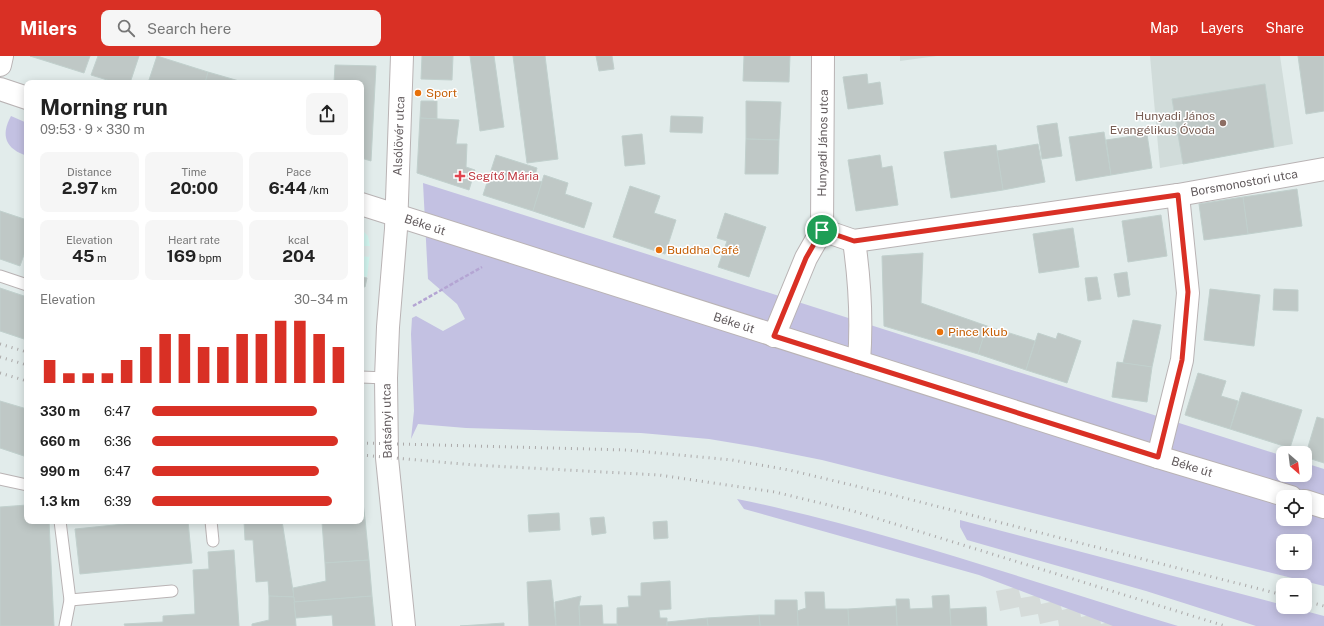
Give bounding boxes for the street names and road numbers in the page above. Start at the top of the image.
street label: Hunyadi János utca [815,89,831,197]
street label: Alsólövér utca [391,96,407,176]
street label: Borsmonostori utca [1189,167,1299,199]
street label: Béke út [403,212,448,238]
street label: Béke út [712,310,757,336]
street label: Batsányi utca [379,383,395,459]
street label: Béke út [1170,454,1215,480]

